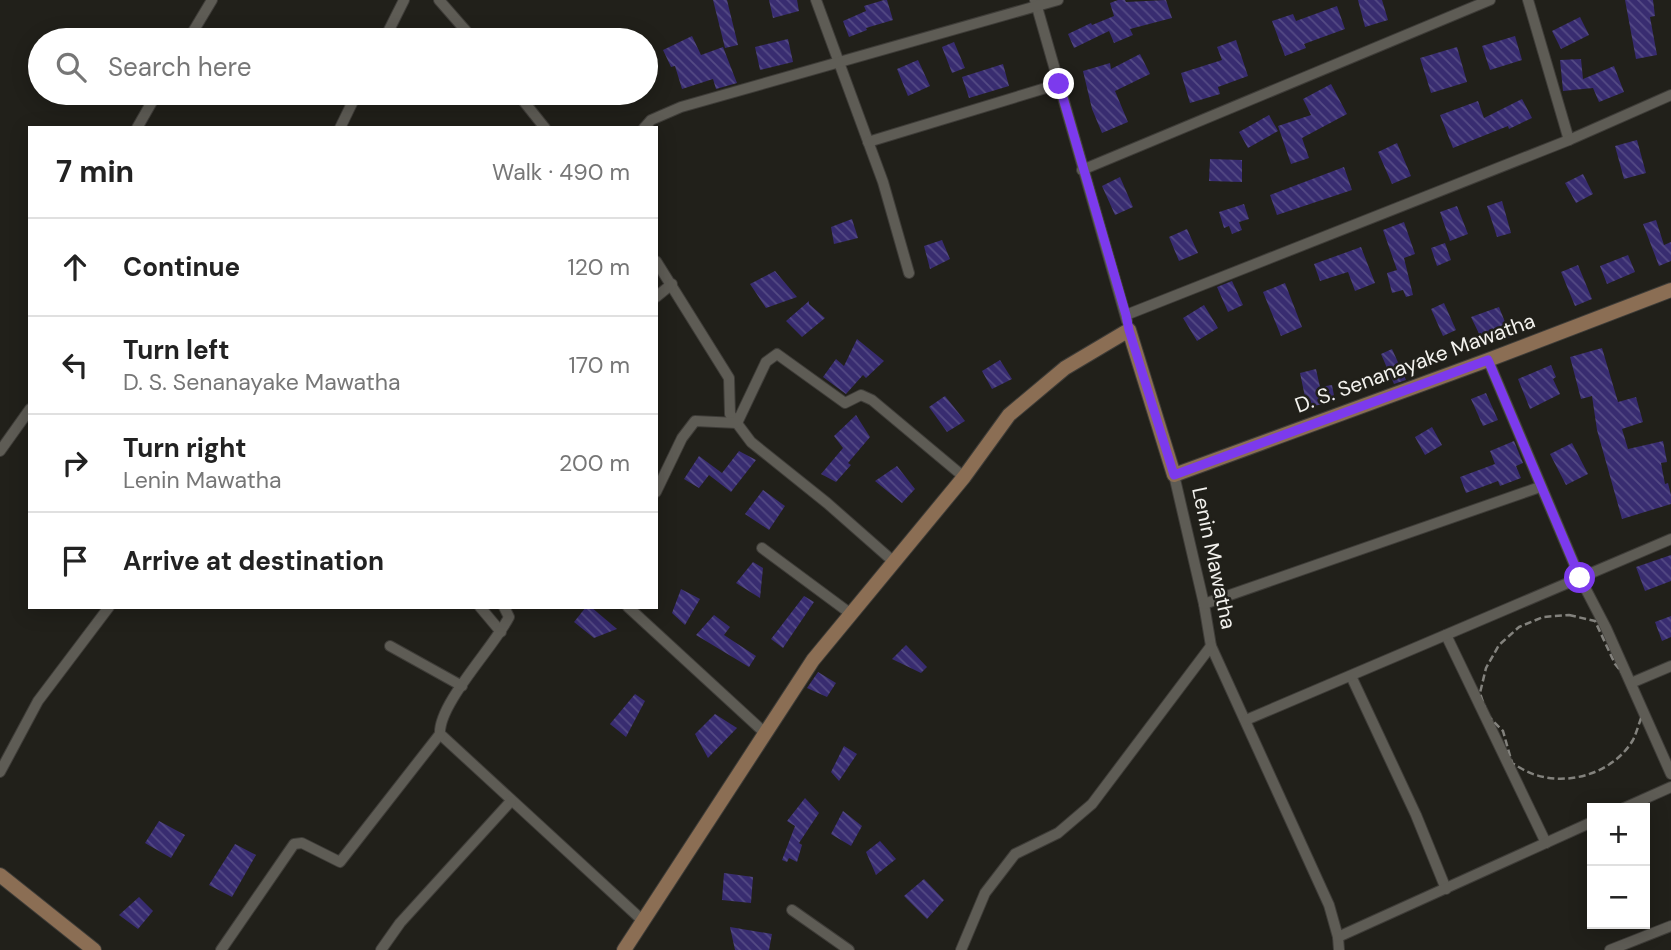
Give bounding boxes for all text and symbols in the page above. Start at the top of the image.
search box [28,28,658,105]
icon: search [52,48,90,86]
text: Search here [108,50,251,84]
route end [1043,68,1074,99]
text: 7 min [56,152,134,191]
text: Walk · 490 m [492,157,630,187]
icon: ahead [56,248,94,286]
text: Continue [123,250,240,284]
text: 120 m [567,252,630,282]
street label: D. S. Senanayake Mawatha [1291,307,1539,419]
text: Turn left [123,333,230,367]
icon: left [56,346,94,384]
text: 170 m [569,350,630,380]
text: D. S. Senanayake Mawatha [123,367,401,397]
text: Turn right [123,431,247,465]
icon: right [56,444,94,482]
text: 200 m [559,448,630,478]
text: Lenin Mawatha [123,465,281,495]
street label: Lenin Mawatha [1185,484,1243,632]
icon: arrive [56,542,94,580]
text: Arrive at destination [123,544,384,578]
route start [1564,562,1595,593]
map controls [1587,803,1650,929]
button: + [1587,803,1650,866]
button: − [1587,866,1650,929]

